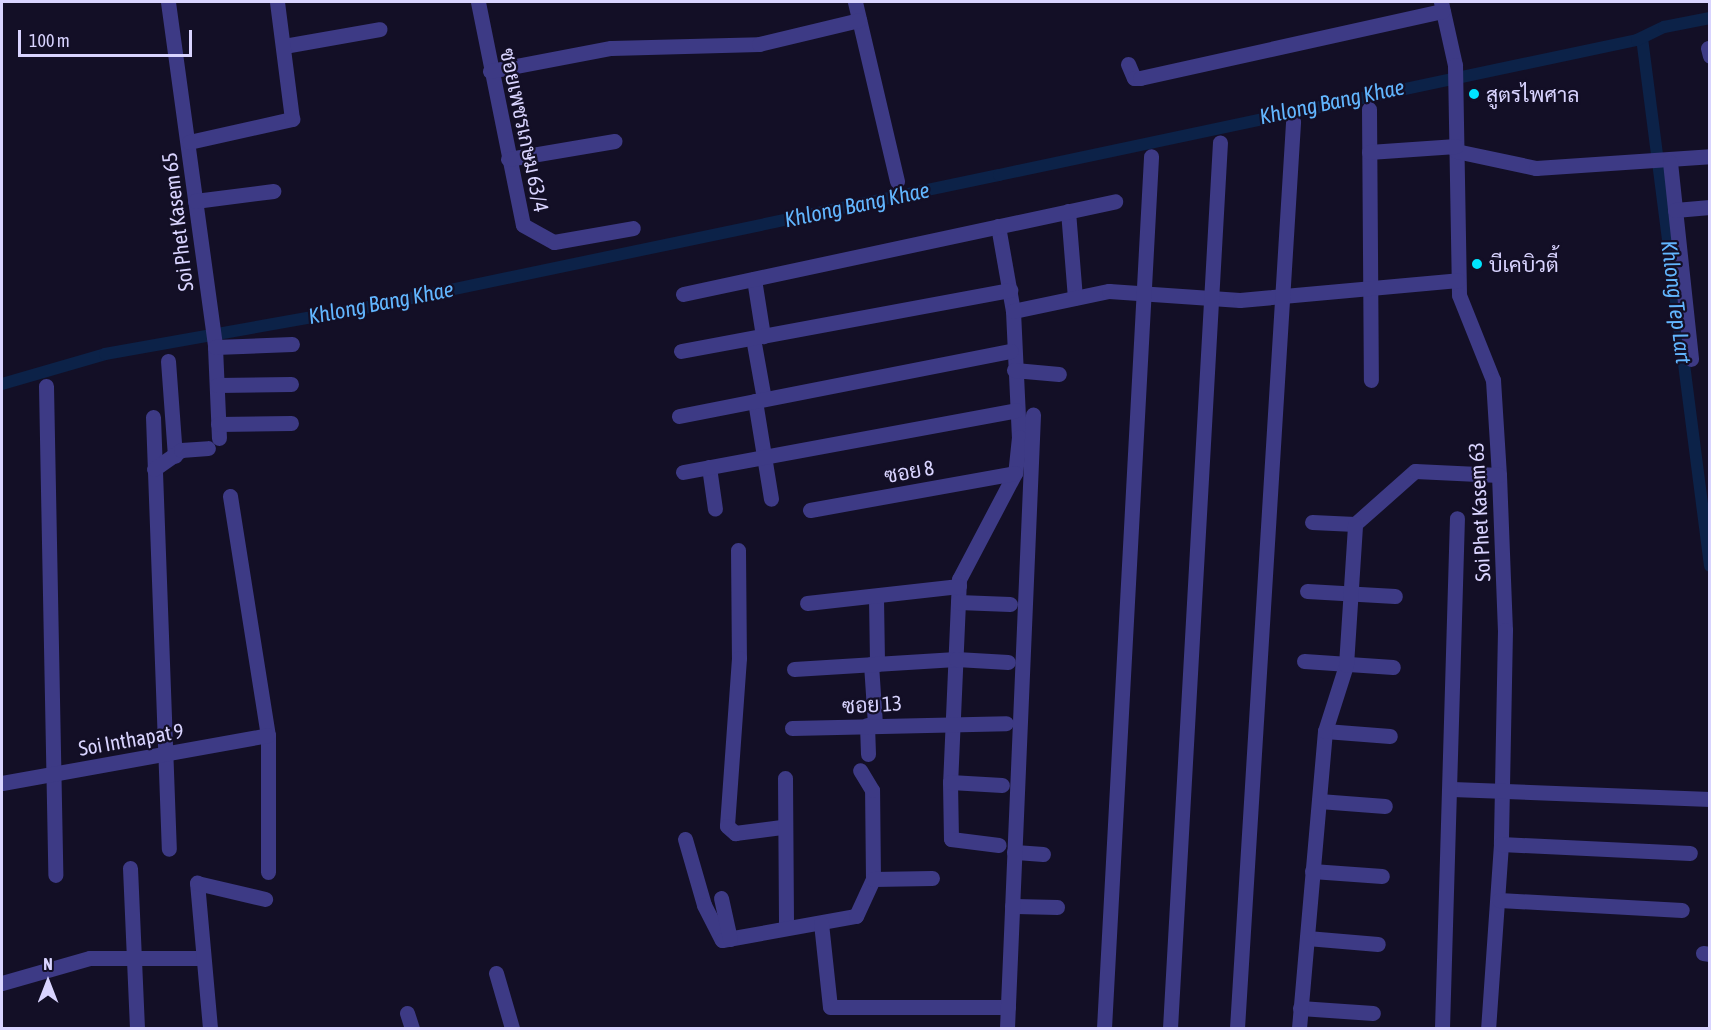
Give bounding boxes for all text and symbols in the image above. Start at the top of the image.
scale bar [21,18,195,56]
text: 100 m [29,30,70,51]
street label: ซอยเพชรเกษม 63/4 [495,46,555,214]
water label: Khlong Bang Khae [1257,74,1407,130]
place label: สูตรไพศาล [1486,81,1579,107]
marker: สูตรไพศาล [1467,87,1481,101]
street label: Soi Phet Kasem 65 [156,151,198,293]
water label: Khlong Bang Khae [782,177,932,233]
water label: Khlong Tep Lart [1655,239,1697,365]
place label: บีเคบิวตี้ [1489,251,1559,277]
marker: บีเคบิวตี้ [1470,257,1484,271]
water label: Khlong Bang Khae [306,276,456,330]
street label: Soi Phet Kasem 63 [1463,442,1495,582]
street label: ซอย 8 [882,454,936,488]
street label: ซอย 13 [841,690,903,718]
street label: Soi Inthapat 9 [76,717,186,761]
north arrow [18,952,78,1012]
text: N [43,955,53,973]

